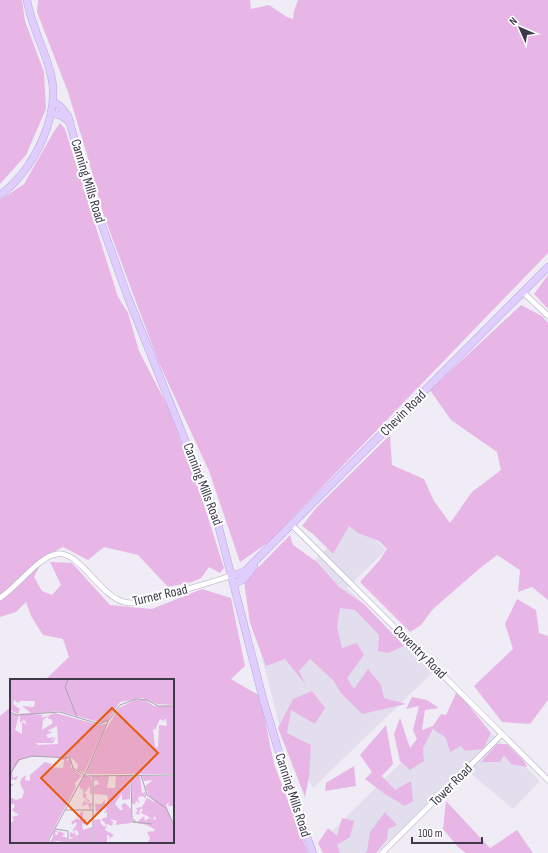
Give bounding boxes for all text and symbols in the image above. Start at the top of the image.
north arrow [500,8,540,48]
text: N [507,15,520,28]
street label: Canning Mills Road [67,137,109,225]
street label: Chevin Road [377,386,430,439]
street label: Canning Mills Road [179,440,227,528]
street label: Turner Road [131,580,189,610]
street label: Coventry Road [390,622,450,682]
inset map [10,679,174,843]
street label: Canning Mills Road [271,751,315,839]
street label: Tower Road [426,760,476,810]
scale bar [412,819,482,845]
text: 100 m [418,826,443,841]

